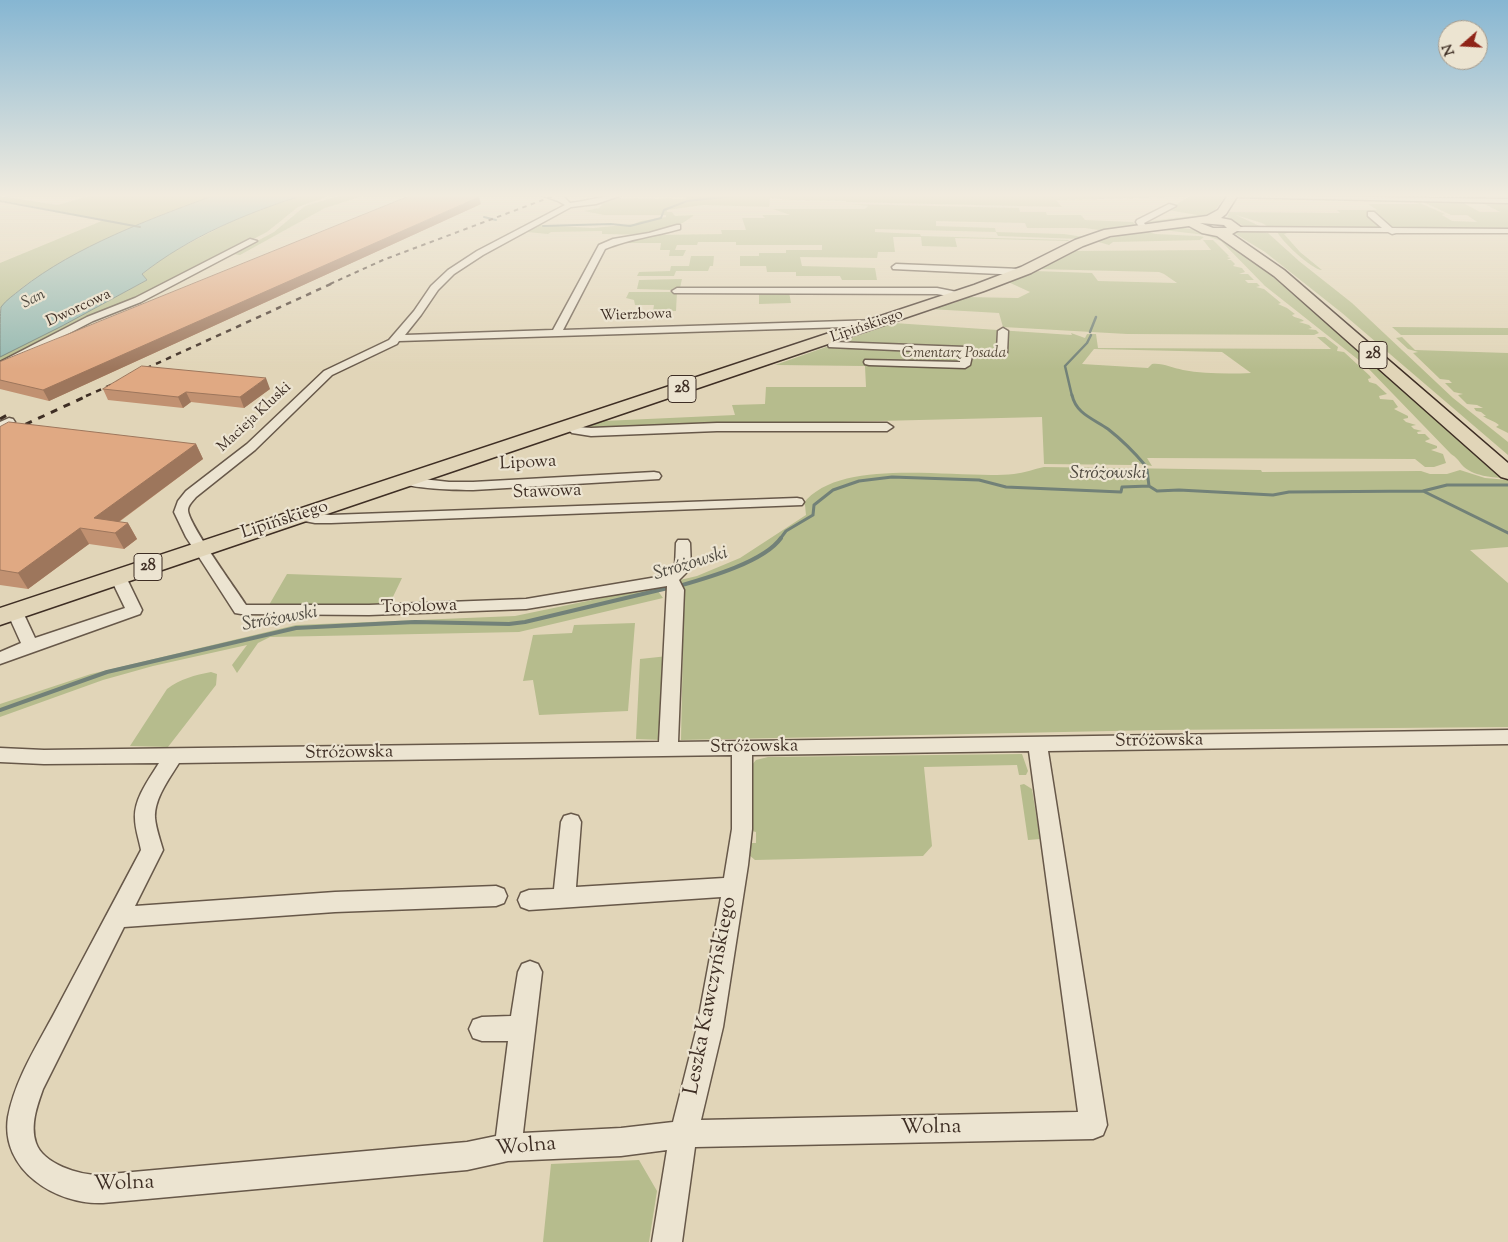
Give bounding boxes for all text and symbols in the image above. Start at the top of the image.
north arrow [1438,20,1488,70]
text: N [1438,41,1461,58]
water label: San [19,286,49,314]
street label: Dworcowa [44,286,114,332]
street label: Wierzbowa [600,306,672,326]
street label: Lipińskiego [828,306,906,348]
road number: 28 [1359,342,1387,368]
park label: Cmentarz Posada [902,345,1006,363]
road number: 28 [668,376,696,402]
street label: Macieja Kluski [214,379,296,457]
street label: Lipowa [499,452,557,476]
water label: Stróżowski [1070,464,1146,486]
street label: Stawowa [512,481,582,505]
street label: Lipińskiego [239,497,331,545]
water label: Stróżowski [651,543,731,587]
road number: 28 [134,554,162,580]
street label: Topolowa [380,596,458,620]
water label: Stróżowski [240,602,320,638]
street label: Stróżowska [1115,730,1203,754]
street label: Stróżowska [710,736,798,760]
street label: Stróżowska [305,742,393,766]
street label: Leszka Kawczyńskiego [680,895,744,1097]
street label: Wolna [900,1116,962,1142]
street label: Wolna [495,1133,557,1163]
street label: Wolna [93,1171,155,1199]

